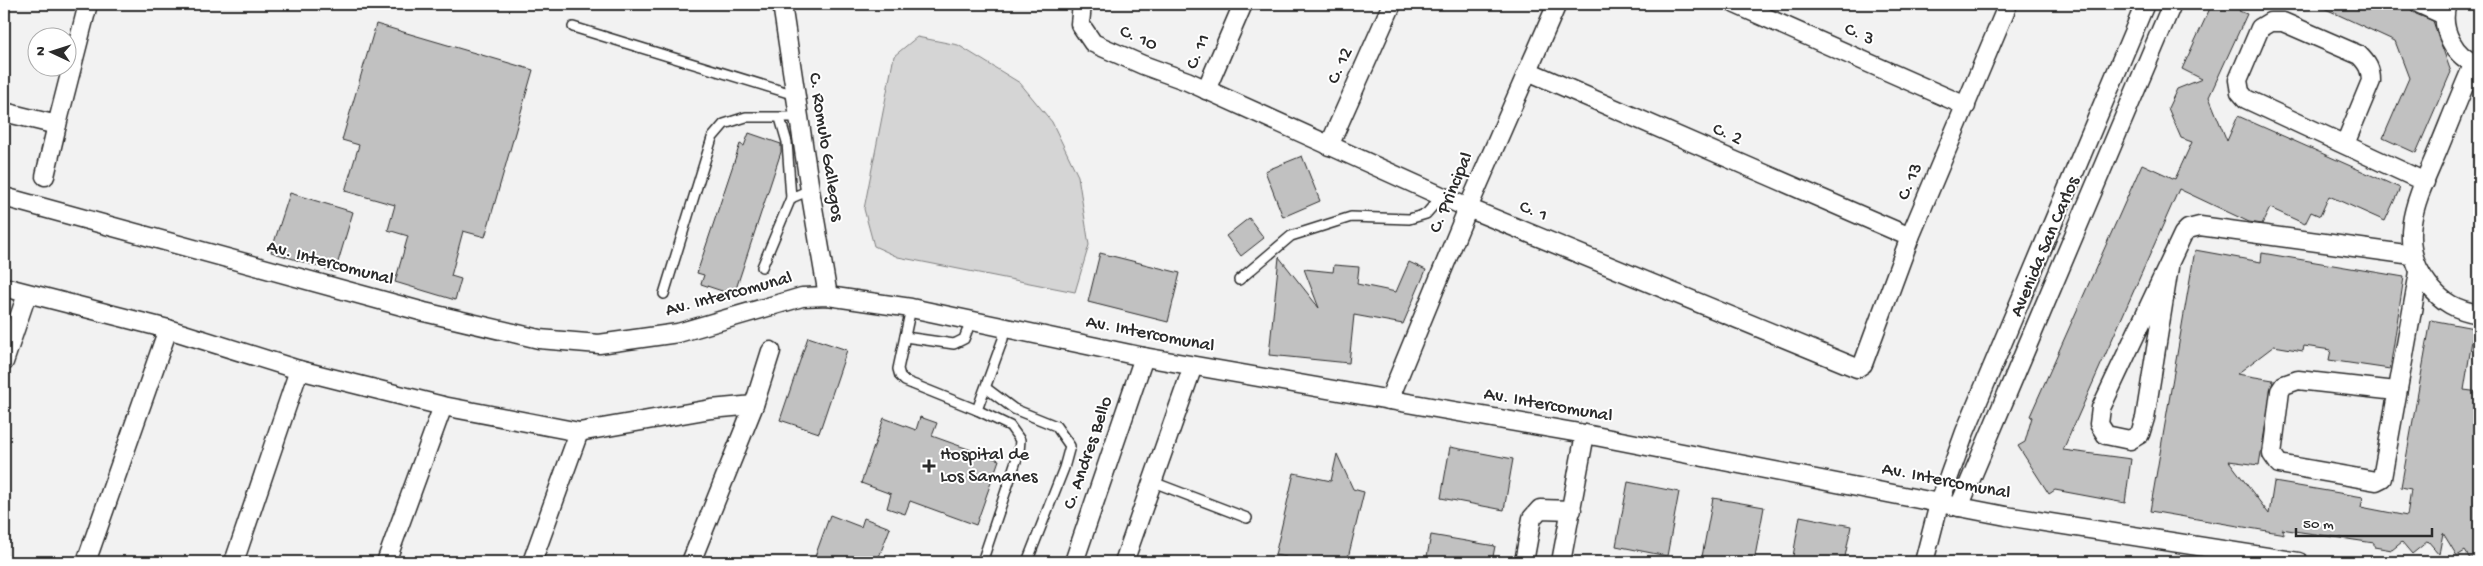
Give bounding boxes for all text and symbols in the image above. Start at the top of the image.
street label: C. 3 [1840,18,1878,52]
street label: C. 10 [1115,21,1161,58]
north arrow [28,28,78,78]
street label: C. 11 [1181,31,1217,73]
street label: C. 12 [1323,44,1359,88]
text: N [33,46,50,56]
street label: C. Romulo Gallegos [802,71,848,224]
street label: C. 2 [1709,119,1745,151]
street label: C. Principal [1425,149,1479,237]
street label: C. 13 [1893,160,1929,204]
street label: Avenida San Carlos [2006,172,2086,321]
street label: C. 1 [1515,196,1551,228]
street label: Av. Intercomunal [264,236,396,292]
street label: Av. Intercomunal [663,267,795,323]
street label: Av. Intercomunal [1084,311,1216,359]
street label: Av. Intercomunal [1482,383,1614,429]
street label: C. Andres Bello [1059,393,1119,512]
place label: Hospital de Los Samanes [940,444,1039,489]
street label: Av. Intercomunal [1880,458,2012,506]
marker: Hospital de Los Samanes [922,459,936,473]
scale bar [2296,506,2432,538]
text: 50 m [2303,516,2334,534]

